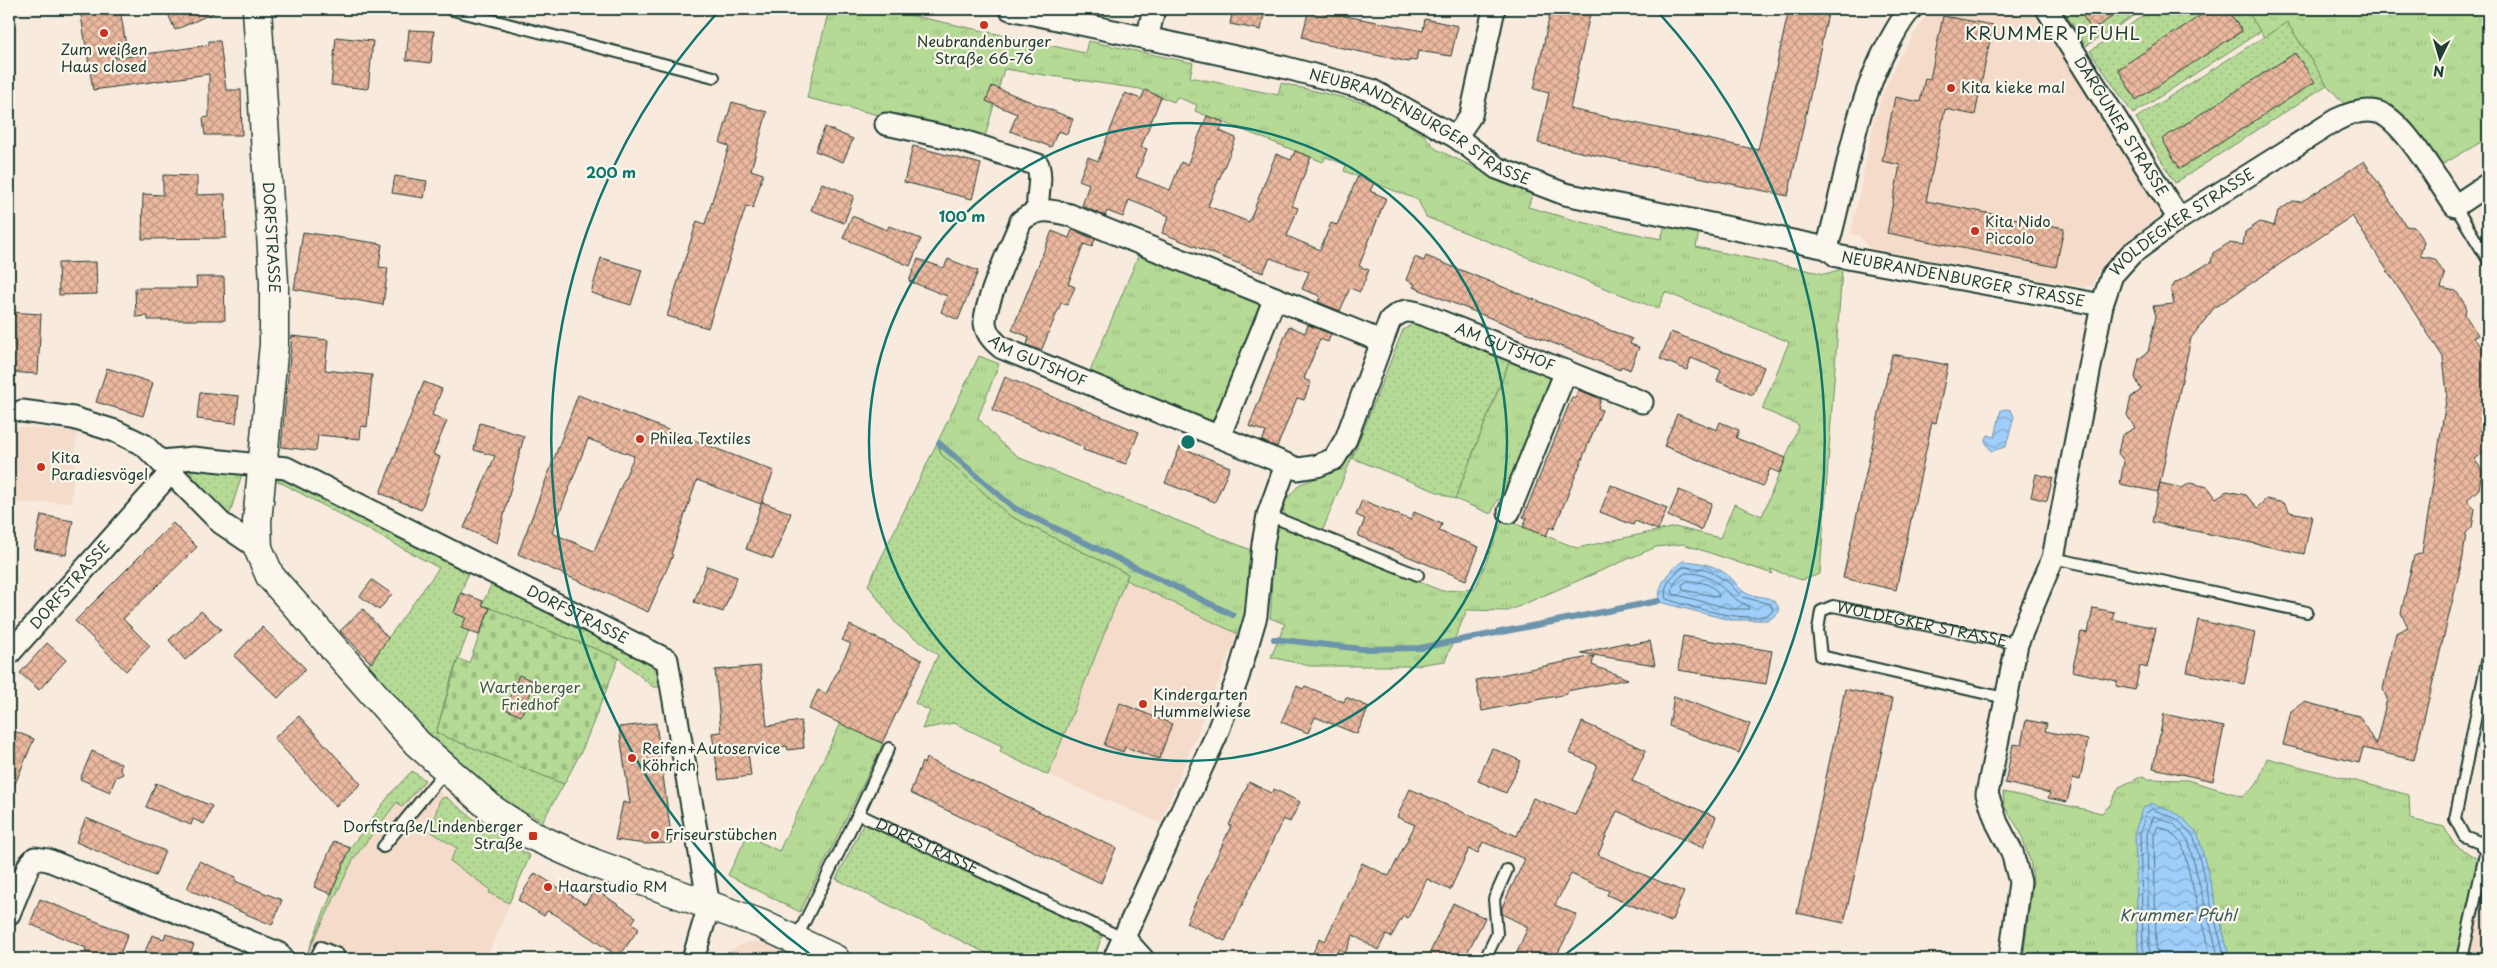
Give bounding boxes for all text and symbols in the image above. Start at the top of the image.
marker: Neubrandenburger Straße 66-76 [978,19,990,31]
district label: KRUMMER PFUHL [1965,19,2141,46]
marker: Zum weißen Haus closed [98,27,110,39]
place label: Neubrandenburger Straße 66-76 [917,29,1051,69]
north arrow [2414,32,2464,82]
place label: Zum weißen Haus closed [60,37,148,77]
street label: DARGUNER STRASSE [2070,51,2175,200]
street label: NEUBRANDENBURGER STRASSE [1307,61,1534,190]
text: N [2432,61,2445,82]
place label: Kita kieke mal [1961,75,2065,98]
marker: Kita kieke mal [1945,82,1957,94]
text: 200 m [586,160,636,183]
street label: WOLDEGKER STRASSE [2104,161,2258,280]
street label: DORFSTRASSE [258,181,287,293]
text: 100 m [939,204,985,227]
place label: Kita Nido Piccolo [1985,209,2051,249]
marker: Kita Nido Piccolo [1969,225,1981,237]
street label: NEUBRANDENBURGER STRASSE [1840,244,2087,312]
street label: AM GUTSHOF [1452,315,1559,376]
street label: AM GUTSHOF [984,329,1091,392]
place label: Philea Textiles [650,426,751,449]
marker: Philea Textiles [634,433,646,445]
centre of rings [1179,433,1197,451]
place label: Kita Paradiesvögel [51,445,148,485]
marker: Kita Paradiesvögel [35,461,47,473]
street label: DORFSTRASSE [23,535,115,634]
street label: DORFSTRASSE [523,578,633,649]
street label: WOLDEGKER STRASSE [1835,594,2010,652]
park label: Wartenberger Friedhof [480,675,580,715]
place label: Kindergarten Hummelwiese [1153,682,1251,722]
marker: Kindergarten Hummelwiese [1137,698,1149,710]
place label: Reifen+Autoservice Köhrich [642,736,781,776]
marker: Reifen+Autoservice Köhrich [626,752,638,764]
street label: DORFSTRASSE [873,811,983,879]
place label: Dorfstraße/Lindenberger Straße [343,814,523,854]
place label: Friseurstübchen [665,822,777,845]
marker: Friseurstübchen [649,829,661,841]
marker: Dorfstraße/Lindenberger Straße [527,830,539,842]
place label: Haarstudio RM [558,874,667,897]
marker: Haarstudio RM [542,881,554,893]
water label: Krummer Pfuhl [2119,902,2239,926]

